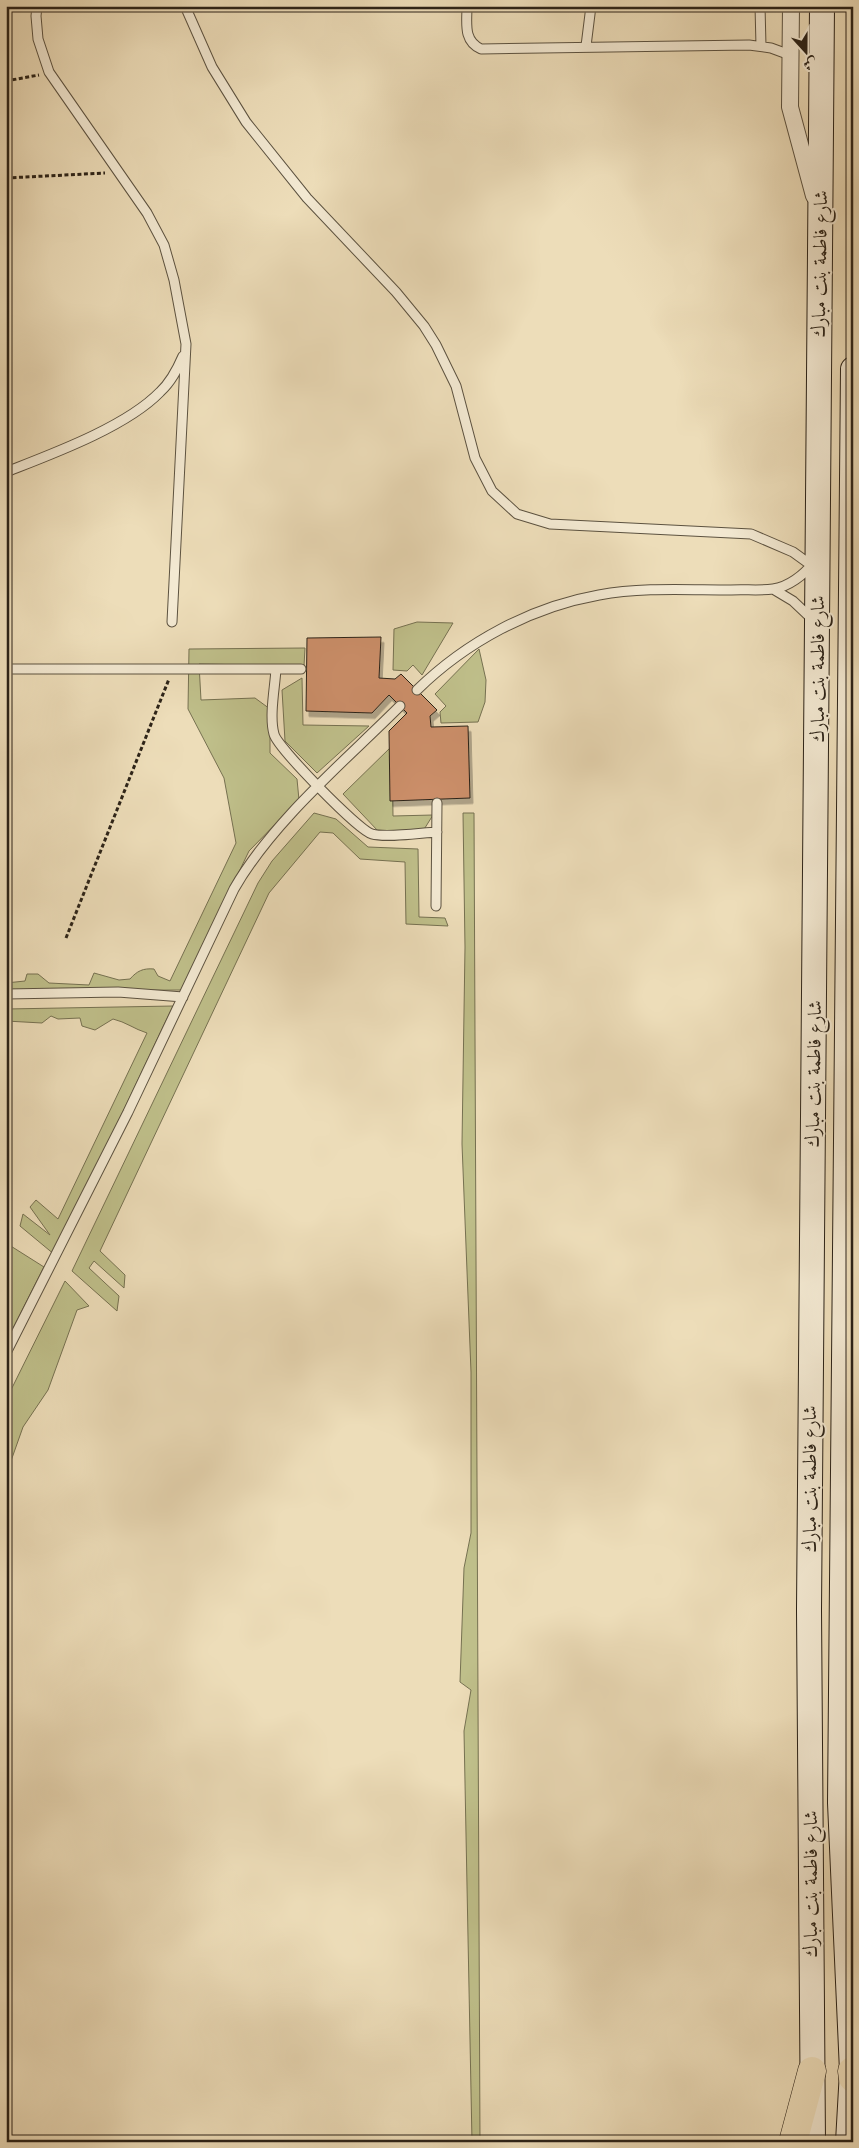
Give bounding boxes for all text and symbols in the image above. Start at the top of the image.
north arrow [782,28,832,78]
text: ش [800,52,820,75]
street label: شارع فاطمة بنت مبارك [806,190,836,338]
street label: شارع فاطمة بنت مبارك [805,595,833,743]
street label: شارع فاطمة بنت مبارك [800,1000,830,1148]
street label: شارع فاطمة بنت مبارك [797,1405,825,1553]
street label: شارع فاطمة بنت مبارك [798,1810,826,1958]

